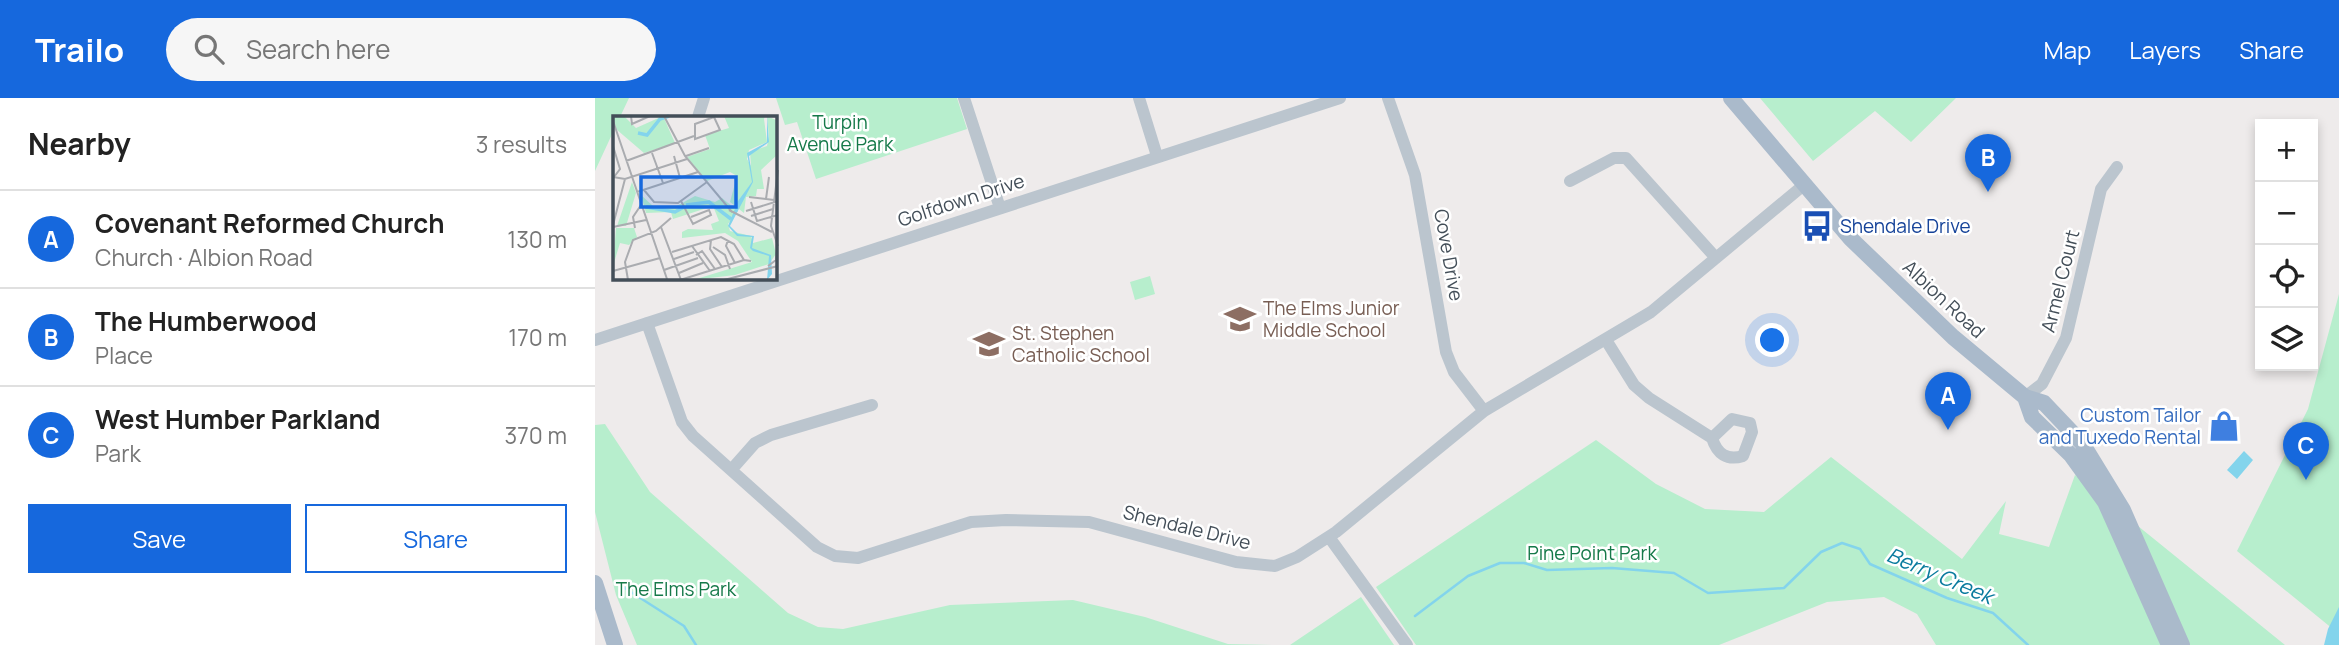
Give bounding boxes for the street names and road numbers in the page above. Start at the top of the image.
street label: Golfdown Drive [894,167,1028,233]
street label: Cove Drive [1428,207,1470,303]
street label: Armel Court [2035,227,2085,335]
street label: Albion Road [1897,254,1991,344]
street label: Shendale Drive [1120,499,1254,555]

